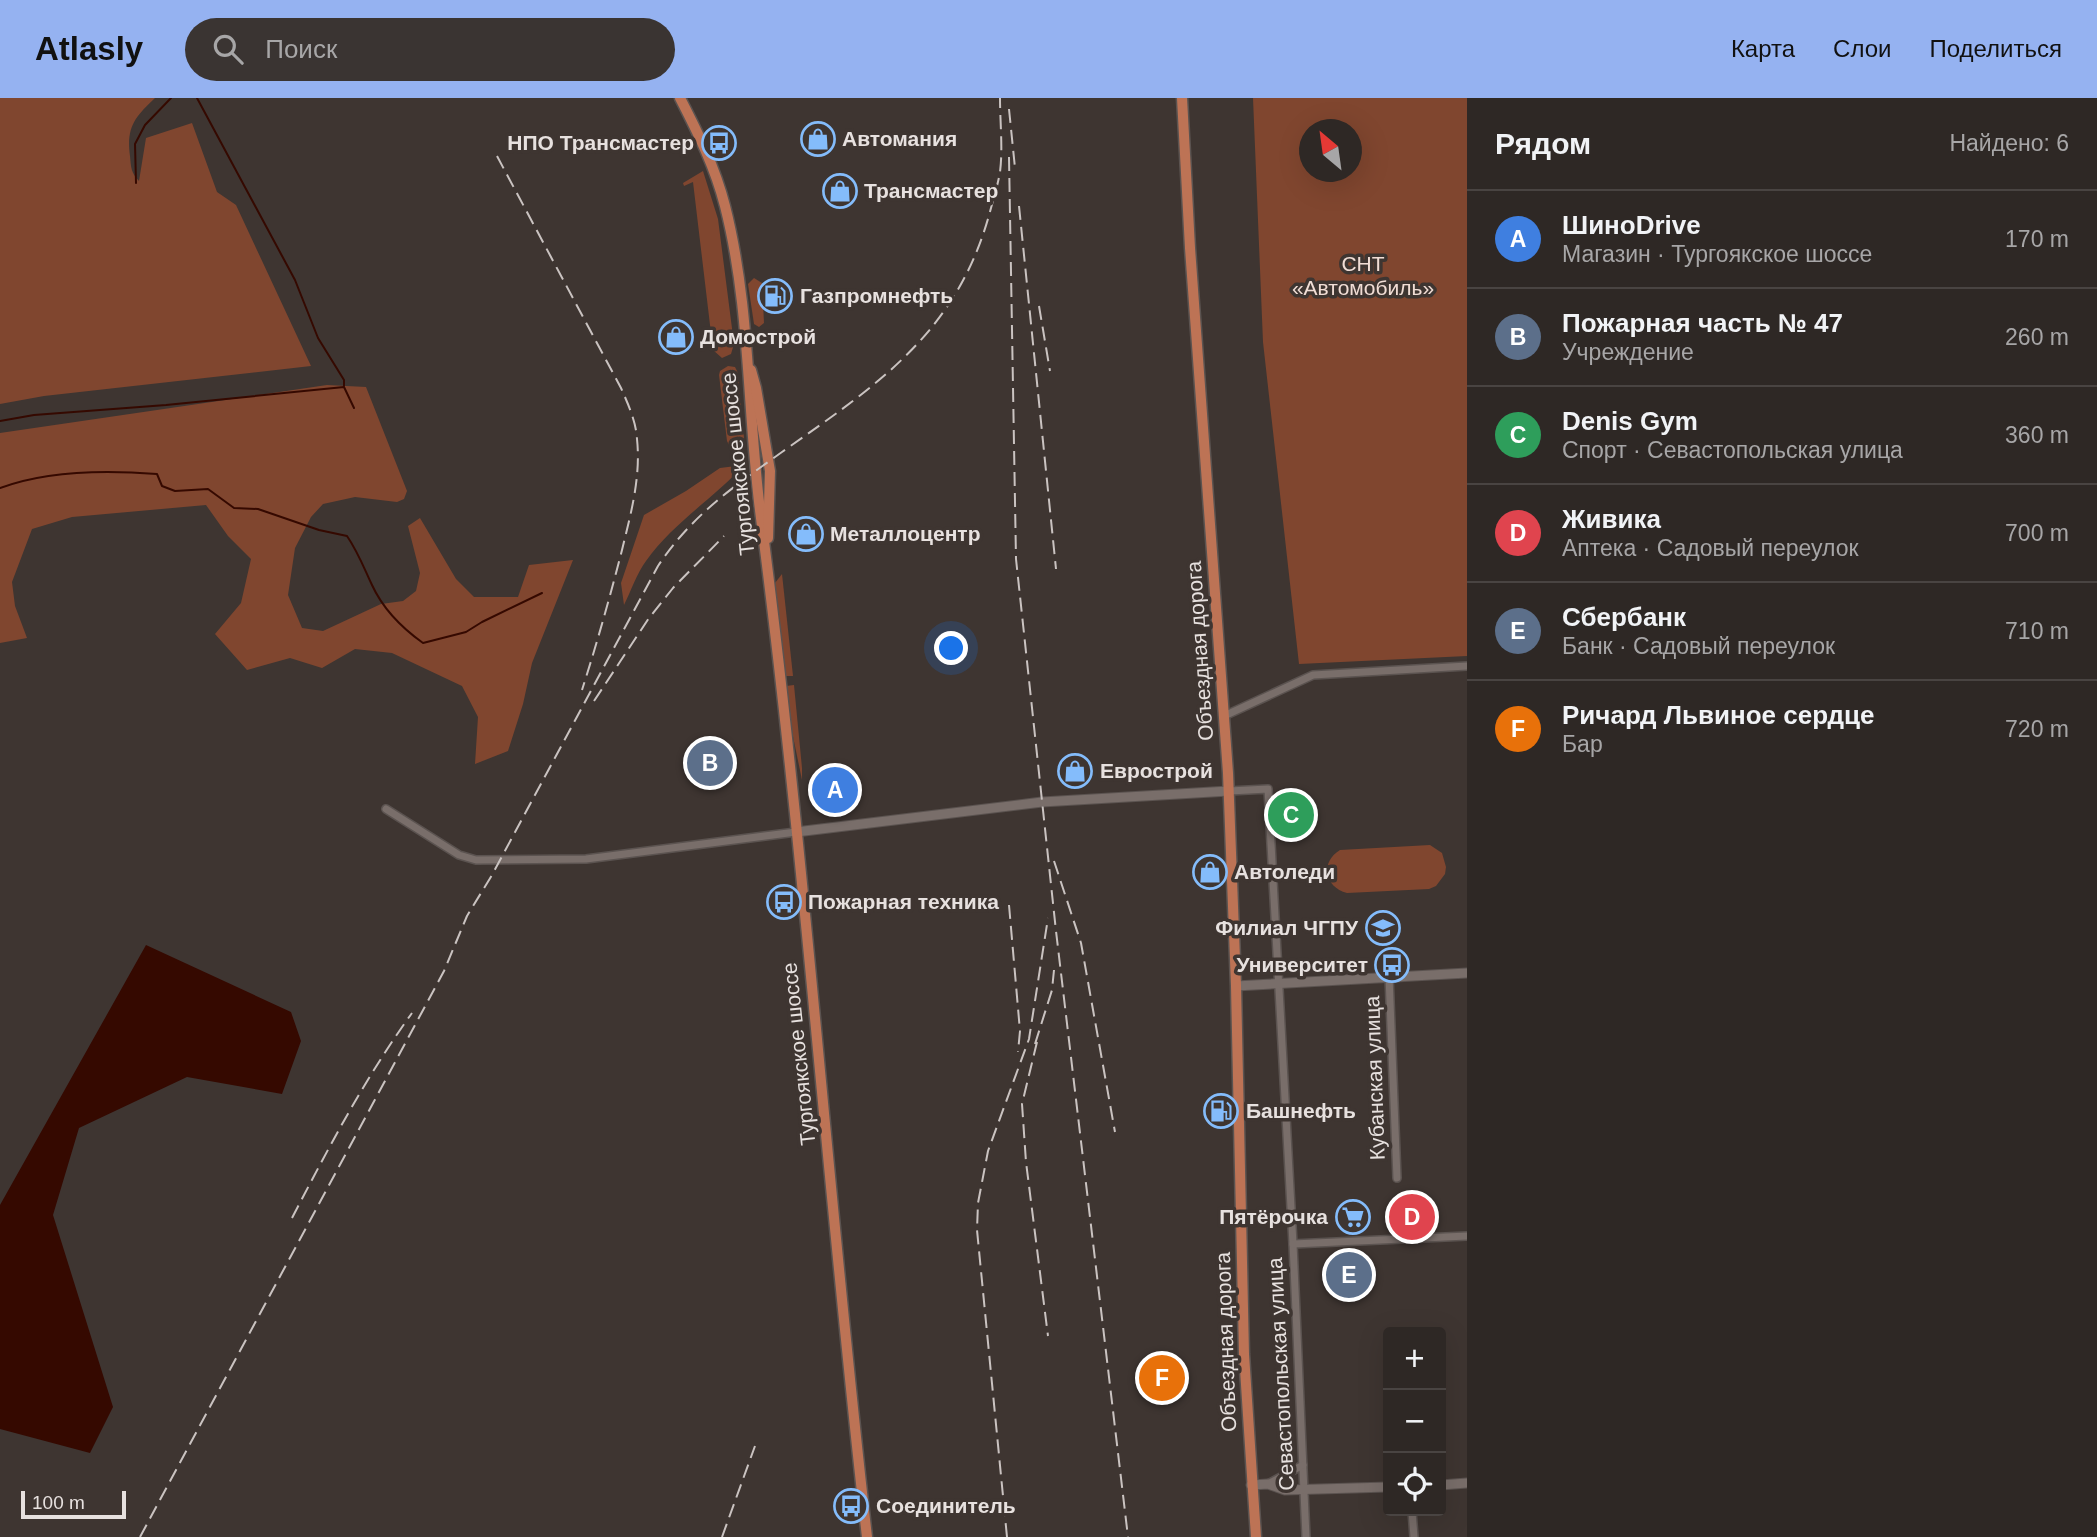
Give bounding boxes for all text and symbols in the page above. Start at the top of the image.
search box [185,18,675,81]
text: Atlasly [35,30,143,67]
icon: search [209,30,247,68]
text: Поиск [265,34,337,64]
text: Карта [1731,35,1795,62]
text: Слои [1833,35,1891,62]
text: Поделиться [1929,35,2062,62]
north arrow [1299,119,1362,182]
shop icon: Автомания [799,120,837,158]
bus stop icon: НПО Трансмастер [700,124,738,162]
place label: Автомания [842,127,957,150]
text: Рядом [1495,127,1591,160]
text: Найдено: 6 [1949,130,2069,156]
place label: НПО Трансмастер [507,131,694,154]
shop icon: Трансмастер [821,172,859,210]
place label: Трансмастер [864,179,998,202]
text: ШиноDrive [1562,210,1701,240]
text: A [1510,226,1526,252]
text: 170 m [2005,226,2069,252]
text: Магазин · Тургоякское шоссе [1562,241,1872,267]
park label: СНТ «Автомобиль» [1292,252,1434,299]
fuel station icon: Газпромнефть [756,277,794,315]
place label: Газпромнефть [800,284,953,307]
text: Пожарная часть № 47 [1562,308,1843,338]
shop icon: Домострой [657,318,695,356]
text: B [1510,324,1526,350]
text: 260 m [2005,324,2069,350]
place label: Домострой [700,325,816,348]
text: Учреждение [1562,339,1694,365]
street label: Тургоякское шоссе [716,372,759,557]
text: Denis Gym [1562,406,1698,436]
text: C [1510,422,1526,448]
text: 360 m [2005,422,2069,448]
text: Спорт · Севастопольская улица [1562,437,1903,463]
text: Живика [1562,504,1661,534]
shop icon: Металлоцентр [787,515,825,553]
text: D [1510,520,1526,546]
text: 700 m [2005,520,2069,546]
place label: Металлоцентр [830,522,980,545]
text: Аптека · Садовый переулок [1562,535,1859,561]
street label: Объездная дорога [1182,560,1217,742]
text: Сбербанк [1562,602,1686,632]
text: E [1510,618,1526,644]
text: 710 m [2005,618,2069,644]
your location [934,631,968,665]
text: Банк · Садовый переулок [1562,633,1835,659]
text: Ричард Львиное сердце [1562,700,1874,730]
text: F [1511,716,1525,742]
text: 720 m [2005,716,2069,742]
text: Бар [1562,731,1603,757]
pin: B [687,737,733,789]
shop icon: Еврострой [1056,752,1094,790]
place label: Еврострой [1100,759,1213,782]
pin: A [812,764,858,816]
pin: C [1268,789,1314,841]
shop icon: Автоледи [1191,853,1229,891]
place label: Автоледи [1234,860,1335,883]
bus stop icon: Пожарная техника [765,883,803,921]
place label: Пожарная техника [808,890,999,913]
school or university icon: Филиал ЧГПУ [1364,909,1402,947]
place label: Филиал ЧГПУ [1215,916,1359,939]
bus stop icon: Университет [1373,946,1411,984]
place label: Университет [1236,953,1368,976]
street label: Тургоякское шоссе [777,962,820,1147]
street label: Кубанская улица [1360,995,1389,1161]
fuel station icon: Башнефть [1202,1092,1240,1130]
place label: Башнефть [1246,1099,1356,1122]
pin: D [1389,1191,1435,1243]
supermarket icon: Пятёрочка [1334,1198,1372,1236]
place label: Пятёрочка [1219,1205,1328,1228]
pin: E [1326,1249,1372,1301]
street label: Объездная дорога [1211,1251,1240,1432]
street label: Севастопольская улица [1263,1256,1298,1491]
map controls [1383,1327,1446,1516]
button: + [1383,1327,1446,1390]
pin: F [1139,1352,1185,1404]
button: − [1383,1390,1446,1453]
button: locate [1383,1453,1446,1516]
bus stop icon: Соединитель [832,1487,870,1525]
scale bar [21,1488,126,1520]
text: 100 m [32,1492,85,1513]
place label: Соединитель [876,1494,1016,1517]

